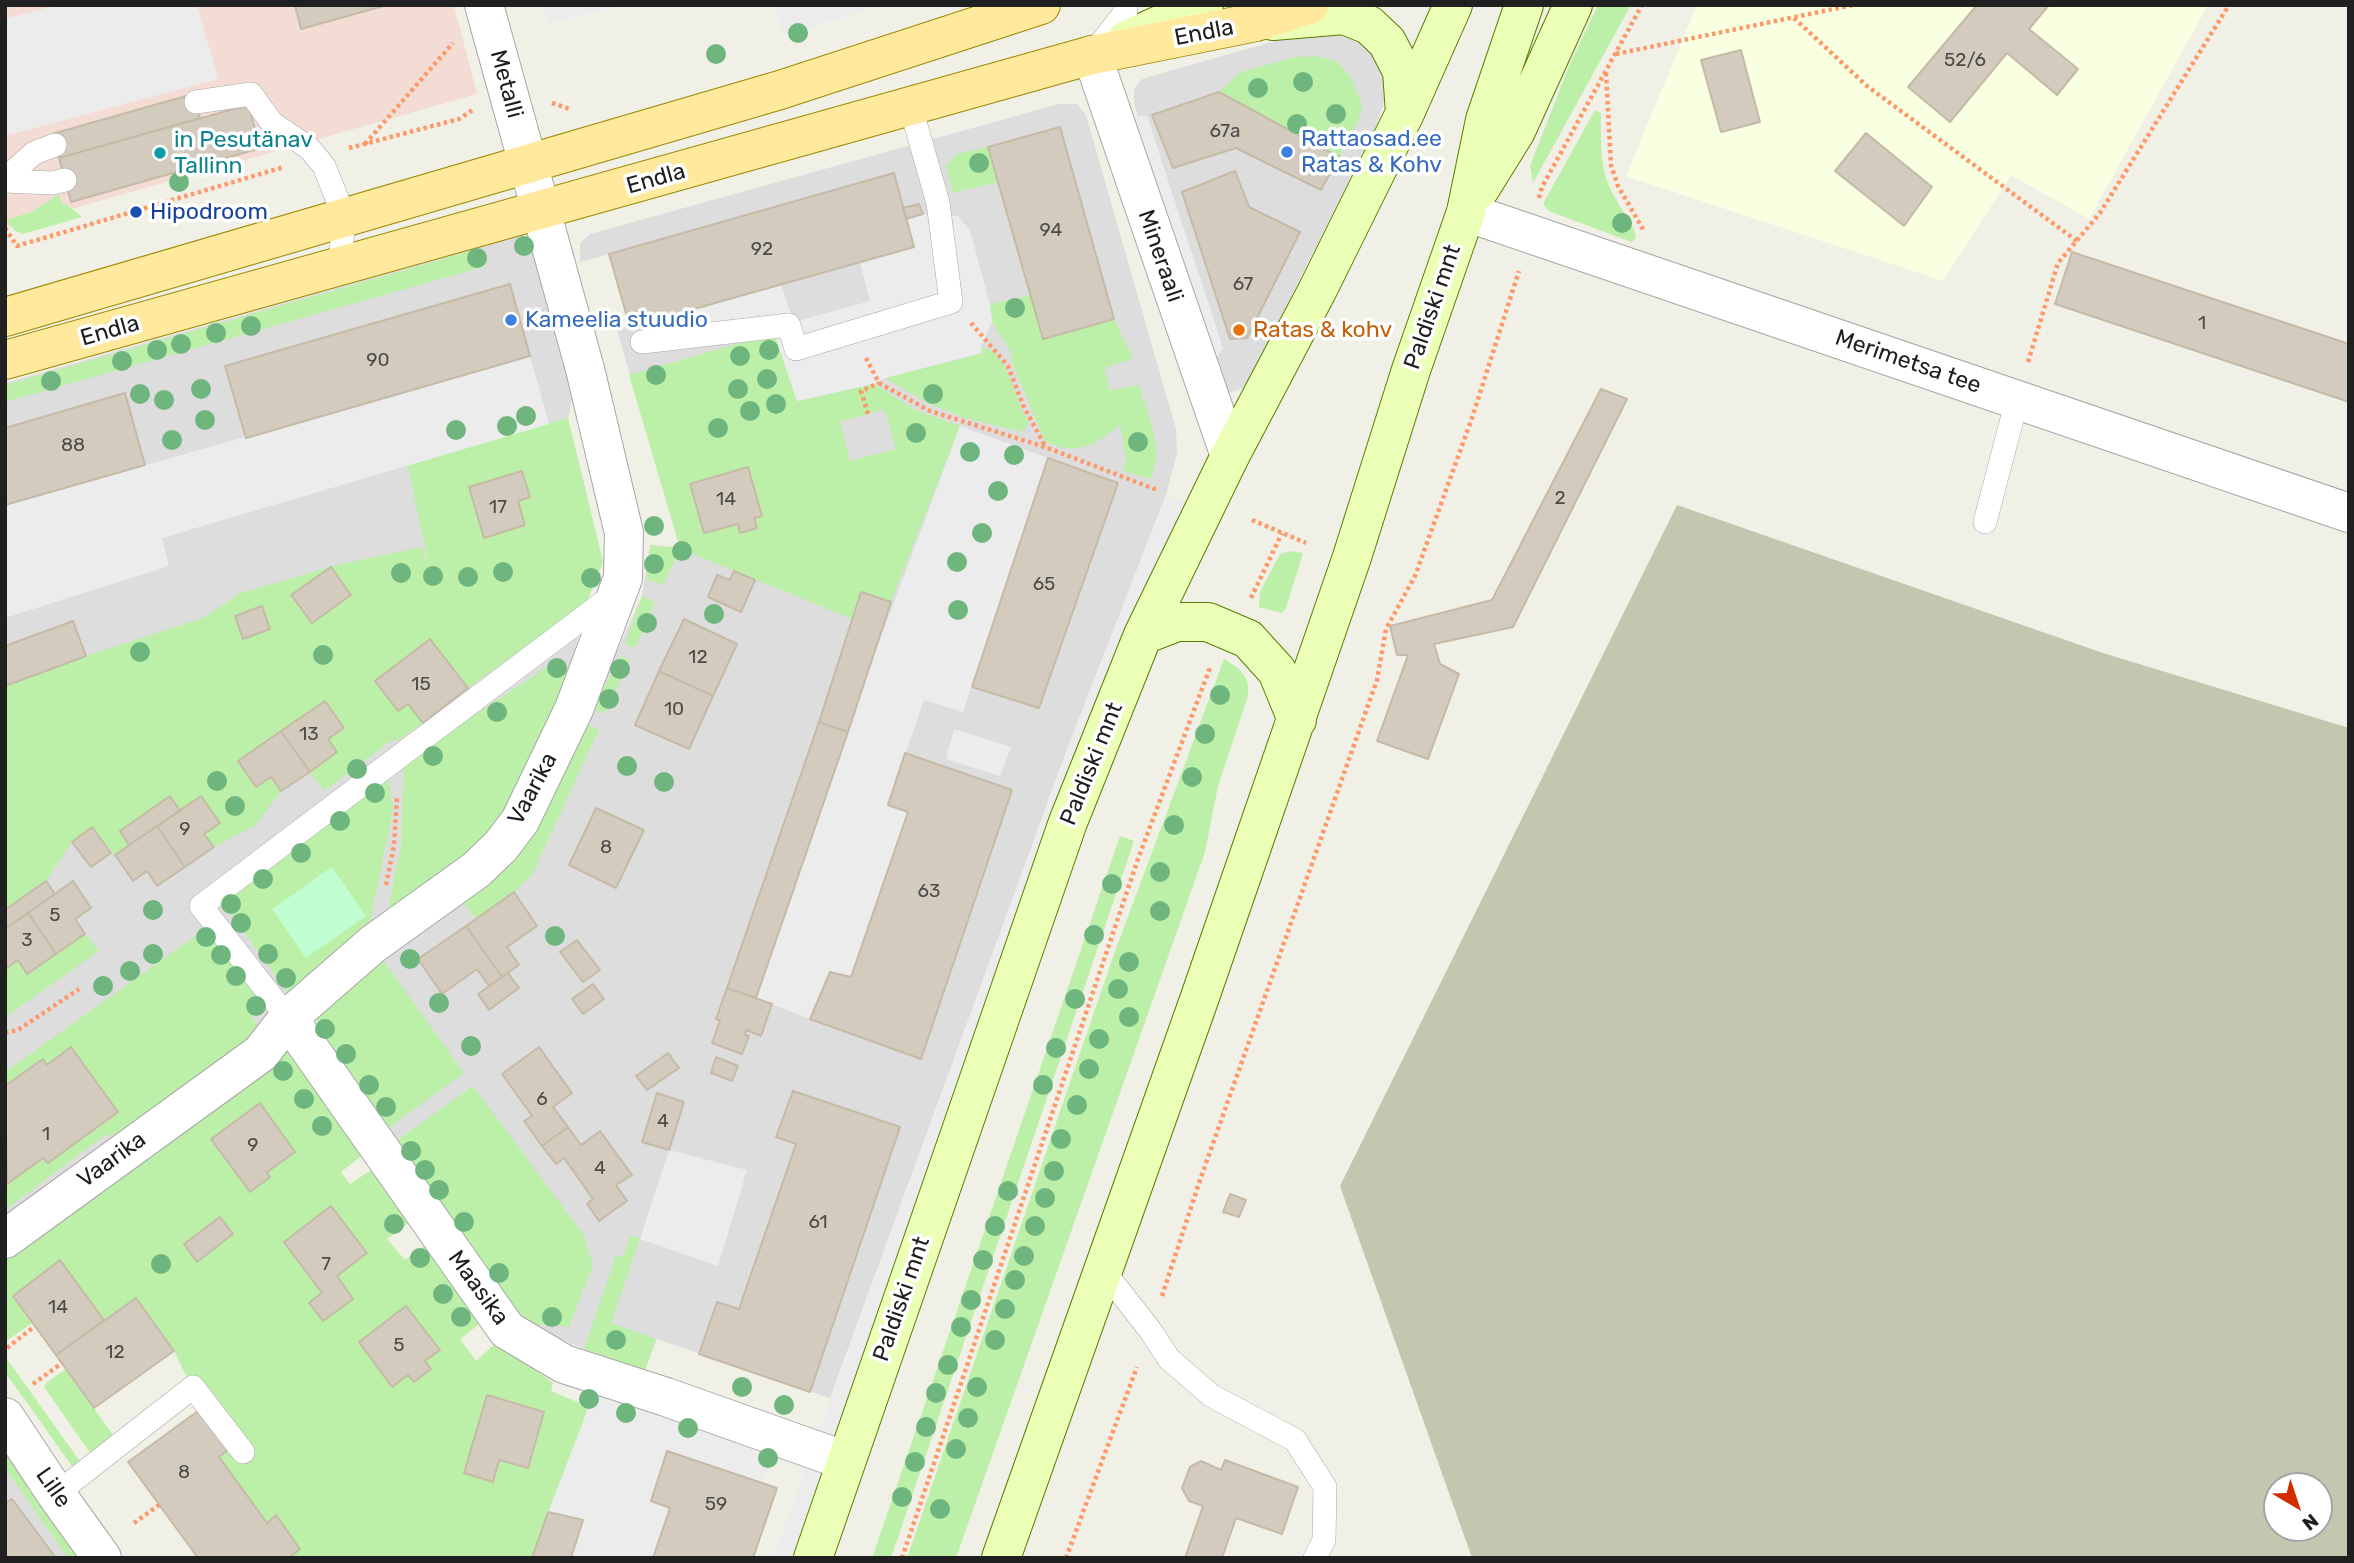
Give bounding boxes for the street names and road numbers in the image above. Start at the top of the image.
street label: Endla [1172,14,1236,52]
street label: Metalli [484,47,528,121]
street label: Endla [623,157,689,201]
street label: Mineraali [1131,206,1189,306]
street label: Paldiski mnt [1399,241,1467,373]
street label: Endla [77,309,143,353]
street label: Merimetsa tee [1831,324,1985,400]
street label: Paldiski mnt [1055,699,1129,829]
street label: Vaarika [503,748,563,830]
street label: Vaarika [72,1126,152,1194]
street label: Paldiski mnt [868,1233,936,1365]
street label: Maasika [442,1245,514,1331]
street label: Lille [29,1463,77,1513]

